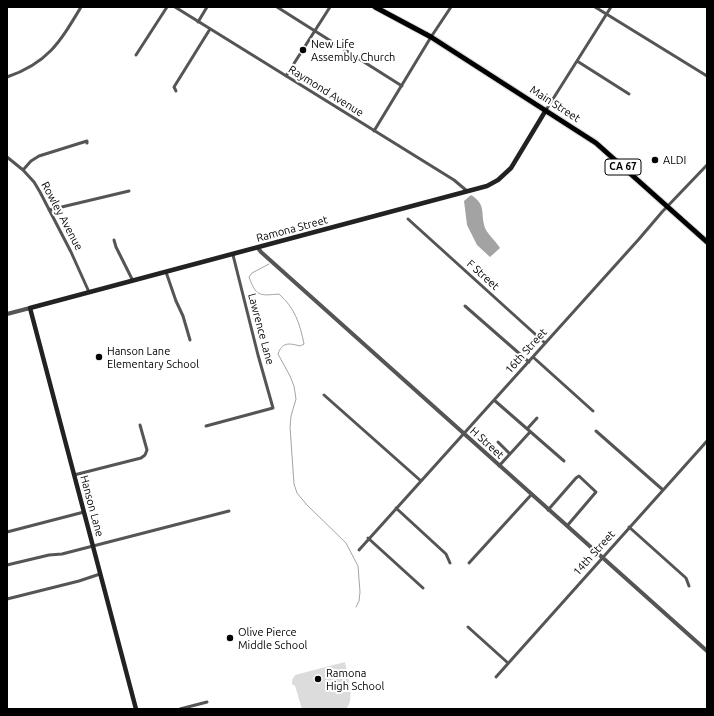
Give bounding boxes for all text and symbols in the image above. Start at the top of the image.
place label: New Life Assembly Church [311,37,395,63]
marker: New Life Assembly Church [298,45,308,55]
street label: Raymond Avenue [286,63,366,119]
street label: Main Street [527,83,583,125]
place label: ALDI [663,153,686,167]
marker: ALDI [650,155,660,165]
road number: CA 67 [605,159,641,175]
street label: Rowley Avenue [38,180,86,252]
street label: Ramona Street [255,213,329,245]
street label: F Street [464,257,502,293]
street label: Lawrence Lane [245,292,277,366]
street label: 16th Street [502,326,550,376]
place label: Hanson Lane Elementary School [107,344,199,370]
marker: Hanson Lane Elementary School [94,352,104,362]
street label: H Street [467,424,507,462]
street label: Hanson Lane [77,474,107,538]
street label: 14th Street [570,528,618,578]
place label: Olive Pierce Middle School [238,625,307,651]
marker: Olive Pierce Middle School [225,633,235,643]
place label: Ramona High School [326,666,384,692]
marker: Ramona High School [313,674,323,684]

